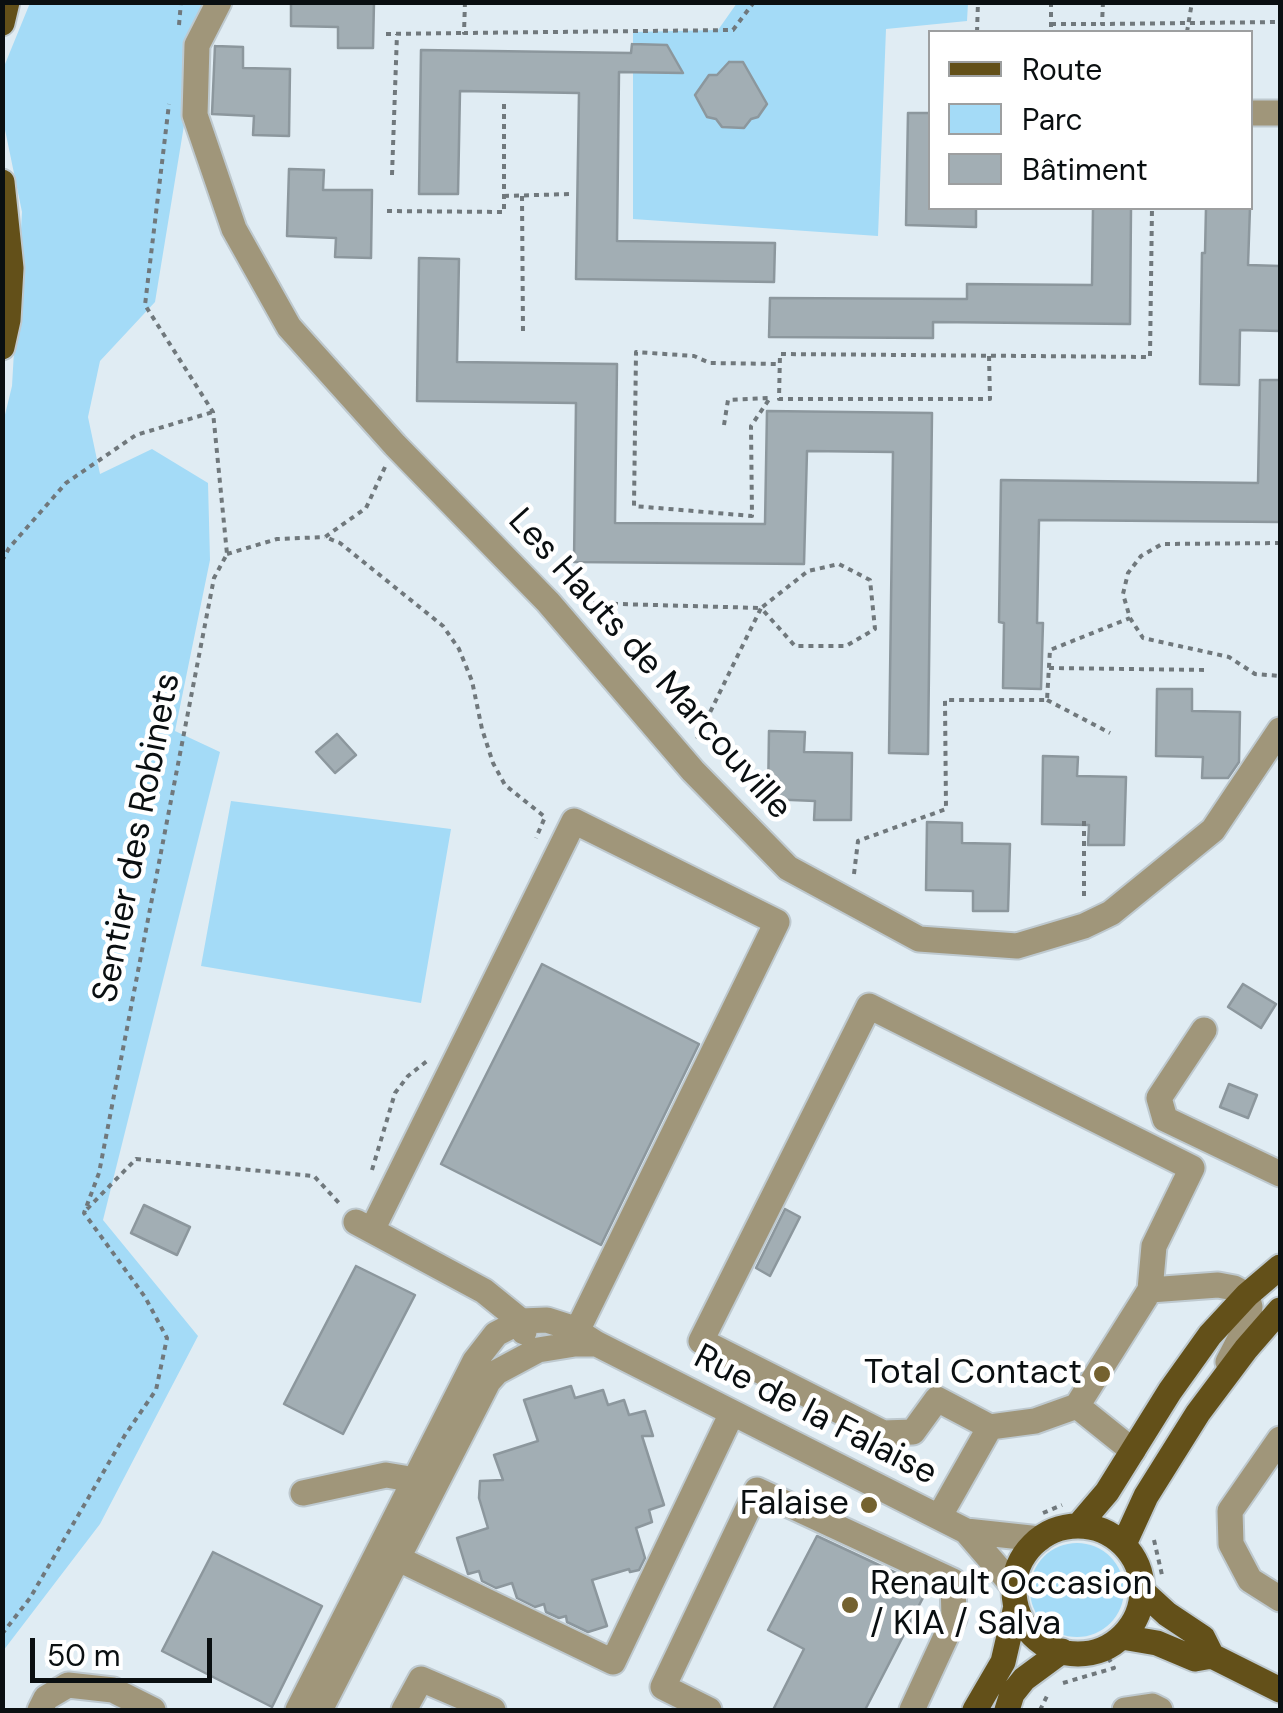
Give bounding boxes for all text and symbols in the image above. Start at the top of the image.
legend [928,30,1253,210]
text: Route [1022,50,1102,89]
text: Parc [1022,100,1083,139]
text: Bâtiment [1022,150,1148,189]
street label: Les Hauts de Marcouville [499,501,799,829]
street label: Sentier des Robinets [85,670,191,1006]
street label: Rue de la Falaise [687,1337,943,1495]
place label: Total Contact [864,1353,1082,1395]
marker: Total Contact [1091,1363,1113,1385]
place label: Falaise [740,1484,849,1526]
marker: Falaise [858,1494,880,1516]
place label: Renault Occasion / KIA / Salva [870,1564,1153,1646]
marker: Renault Occasion / KIA / Salva [839,1594,861,1616]
scale bar [35,1618,218,1680]
text: 50 m [47,1636,121,1675]

